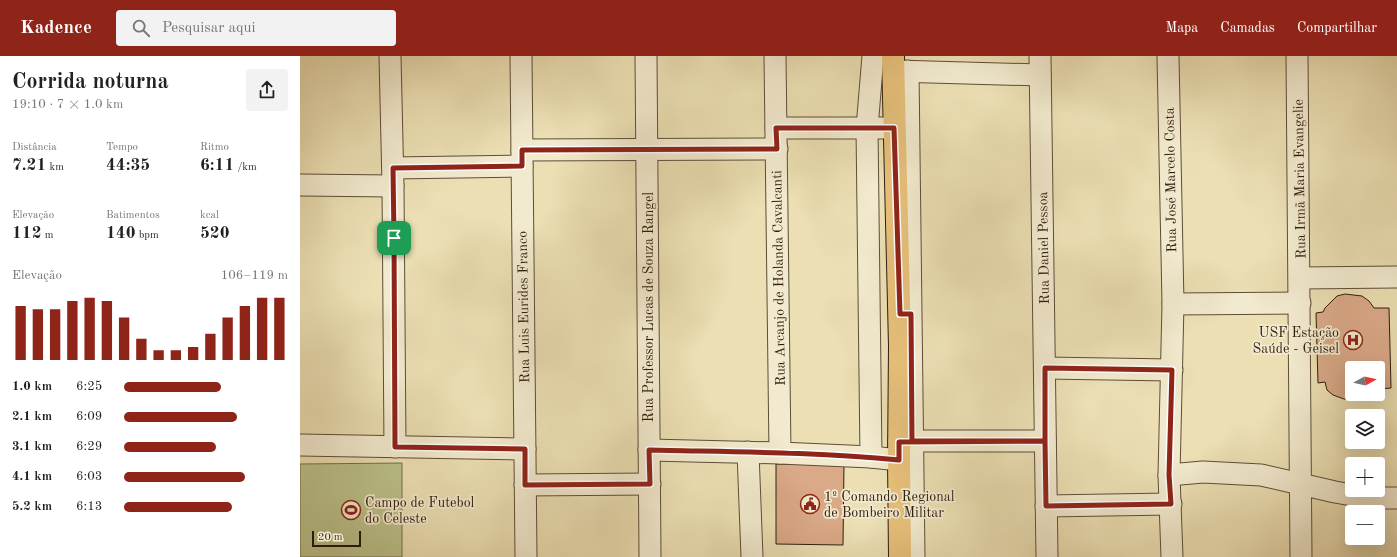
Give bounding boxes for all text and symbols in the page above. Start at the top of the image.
search box [116,10,396,46]
icon: search [130,17,152,39]
text: Kadence [20,19,92,38]
text: Pesquisar aqui [162,21,256,36]
text: Mapa [1165,21,1198,35]
text: Camadas [1220,21,1275,35]
text: Compartilhar [1297,21,1377,35]
button: share [246,69,288,111]
text: Corrida noturna [12,71,169,93]
text: 19:10 · 7 × 1.0 km [12,98,123,111]
street label: Rua Irmã Maria Evangelie [1292,99,1308,259]
street label: Rua José Marcelo Costa [1163,107,1179,253]
text: Distância [12,142,57,153]
text: Tempo [106,142,138,153]
text: Ritmo [200,142,229,153]
text: 7.21 [12,157,46,174]
text: 44:35 [106,157,150,174]
text: 6:11 [200,157,234,174]
text: km [46,162,64,173]
text: /km [234,162,257,173]
street label: Rua Arcanjo de Holanda Cavalcanti [770,170,788,386]
street label: Rua Daniel Pessoa [1036,191,1052,305]
street label: Rua Professor Lucas de Souza Rangel [642,192,656,422]
text: Elevação [12,210,54,221]
text: Batimentos [106,210,160,221]
text: kcal [200,210,219,221]
pin [377,221,411,255]
text: 112 [12,225,42,242]
text: 140 [106,225,136,242]
text: 520 [200,225,230,242]
icon: arrive [383,227,405,249]
text: m [42,230,53,241]
text: bpm [136,230,159,241]
street label: Rua Luis Eurides Franco [516,231,532,383]
text: Elevação [12,269,62,282]
text: 106–119 m [221,269,288,282]
place label: USF Estação Saúde - Geisel [1253,326,1339,356]
hospital icon: USF Estação Saúde - Geisel [1342,329,1364,351]
north arrow [1345,361,1385,401]
map controls [1345,361,1385,545]
text: 1.0 km [12,380,52,393]
text: 6:25 [76,380,102,393]
button: layers [1345,409,1385,449]
text: 2.1 km [12,410,52,423]
text: 6:09 [76,410,102,423]
text: 3.1 km [12,440,52,453]
text: 6:29 [76,440,102,453]
button: + [1345,457,1385,497]
text: 4.1 km [12,470,52,483]
text: 6:03 [76,470,102,483]
place label: 1º Comando Regional de Bombeiro Militar [824,490,955,520]
public building icon: 1º Comando Regional de Bombeiro Militar [799,493,821,515]
place label: Campo de Futebol do Celeste [365,496,475,526]
sports icon: Campo de Futebol do Celeste [340,499,362,521]
text: 5.2 km [12,500,52,513]
text: 6:13 [76,500,102,513]
button: − [1345,505,1385,545]
scale bar [312,529,361,548]
text: 20 m [318,532,343,543]

